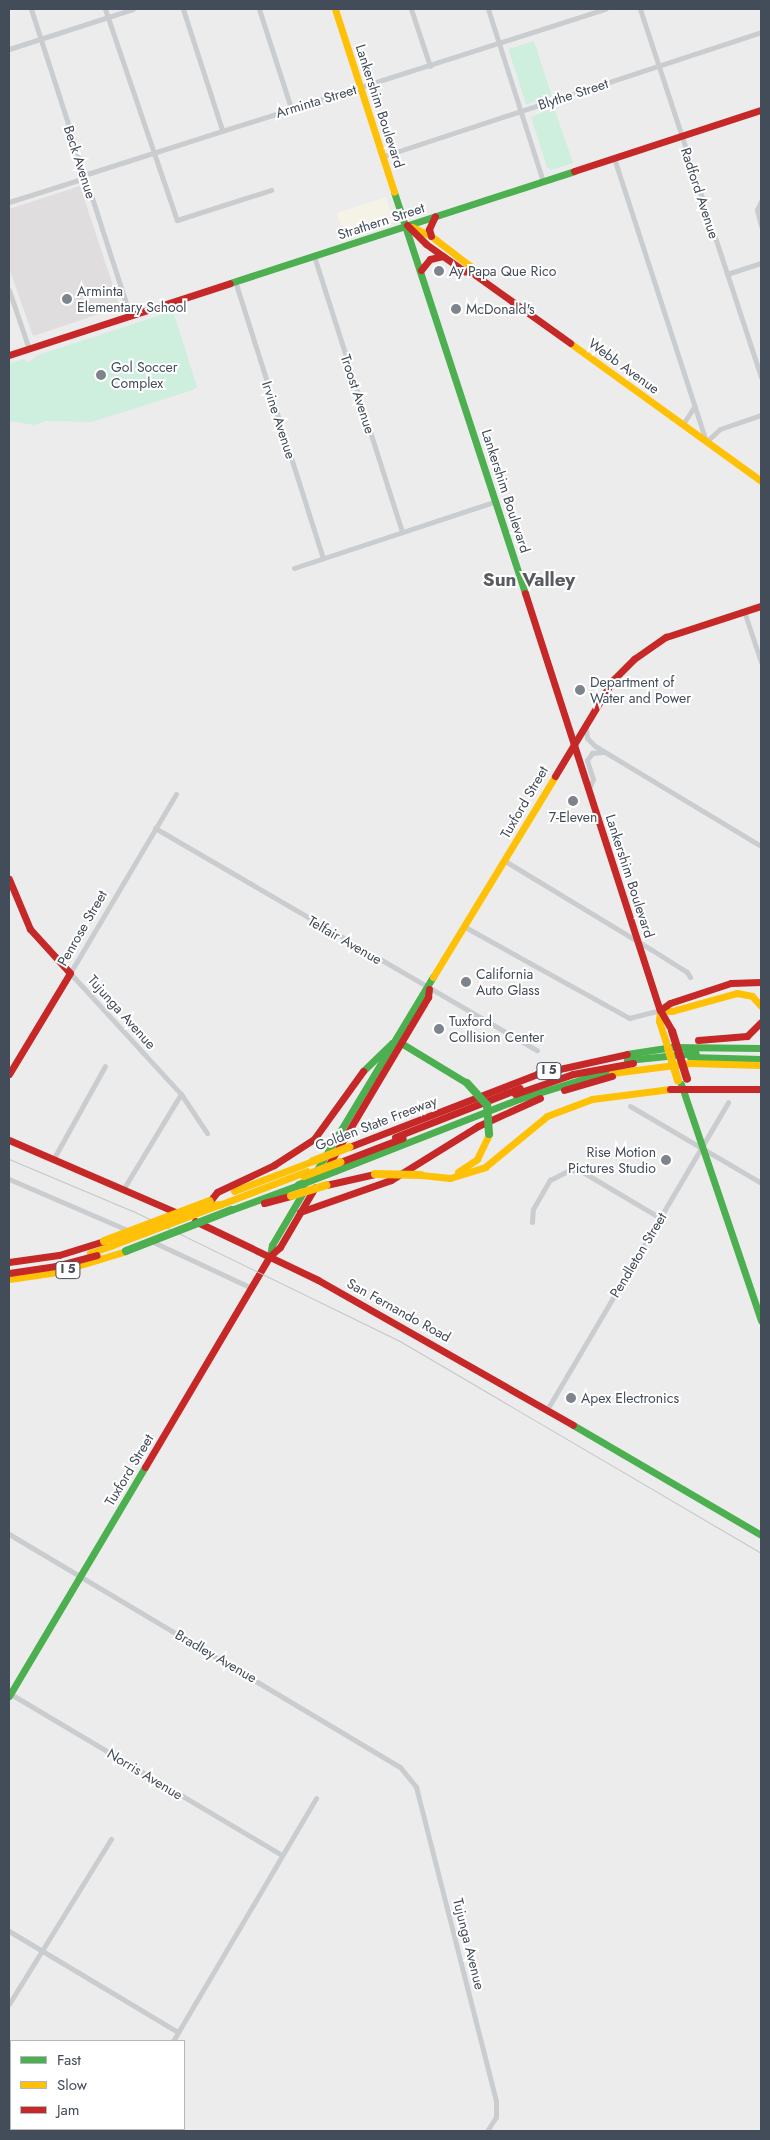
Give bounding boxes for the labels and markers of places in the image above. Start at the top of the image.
place label: Ay Papa Que Rico [449,263,556,279]
marker: Ay Papa Que Rico [433,265,445,277]
place label: Arminta Elementary School [77,283,187,316]
marker: Arminta Elementary School [61,293,73,305]
place label: McDonald's [466,301,535,317]
marker: McDonald's [450,303,462,315]
place label: Gol Soccer Complex [111,359,178,392]
marker: Gol Soccer Complex [95,369,107,381]
place label: Department of Water and Power [590,674,691,706]
marker: Department of Water and Power [574,684,586,696]
marker: 7-Eleven [567,795,579,807]
place label: 7-Eleven [549,809,597,825]
place label: California Auto Glass [476,966,540,999]
marker: California Auto Glass [460,976,472,988]
place label: Tuxford Collision Center [449,1013,544,1046]
marker: Tuxford Collision Center [433,1023,445,1035]
place label: Rise Motion Pictures Studio [568,1144,656,1176]
marker: Rise Motion Pictures Studio [660,1154,672,1166]
place label: Apex Electronics [581,1390,679,1406]
marker: Apex Electronics [565,1392,577,1404]

